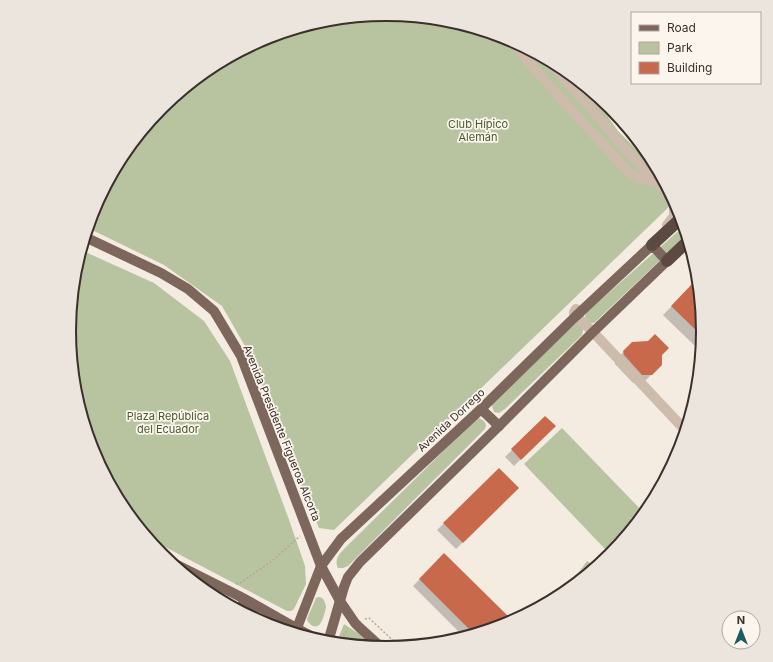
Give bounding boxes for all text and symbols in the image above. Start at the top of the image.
legend [631,12,761,84]
text: Road [667,20,696,35]
text: Park [667,40,693,55]
text: Building [667,60,712,75]
park label: Club Hípico Alemán [448,117,508,144]
street label: Avenida Presidente Figueroa Alcorta [240,343,324,523]
street label: Avenida Dorrego [414,385,488,455]
park label: Plaza República del Ecuador [127,409,209,436]
north arrow [721,610,761,650]
text: N [737,613,745,627]

